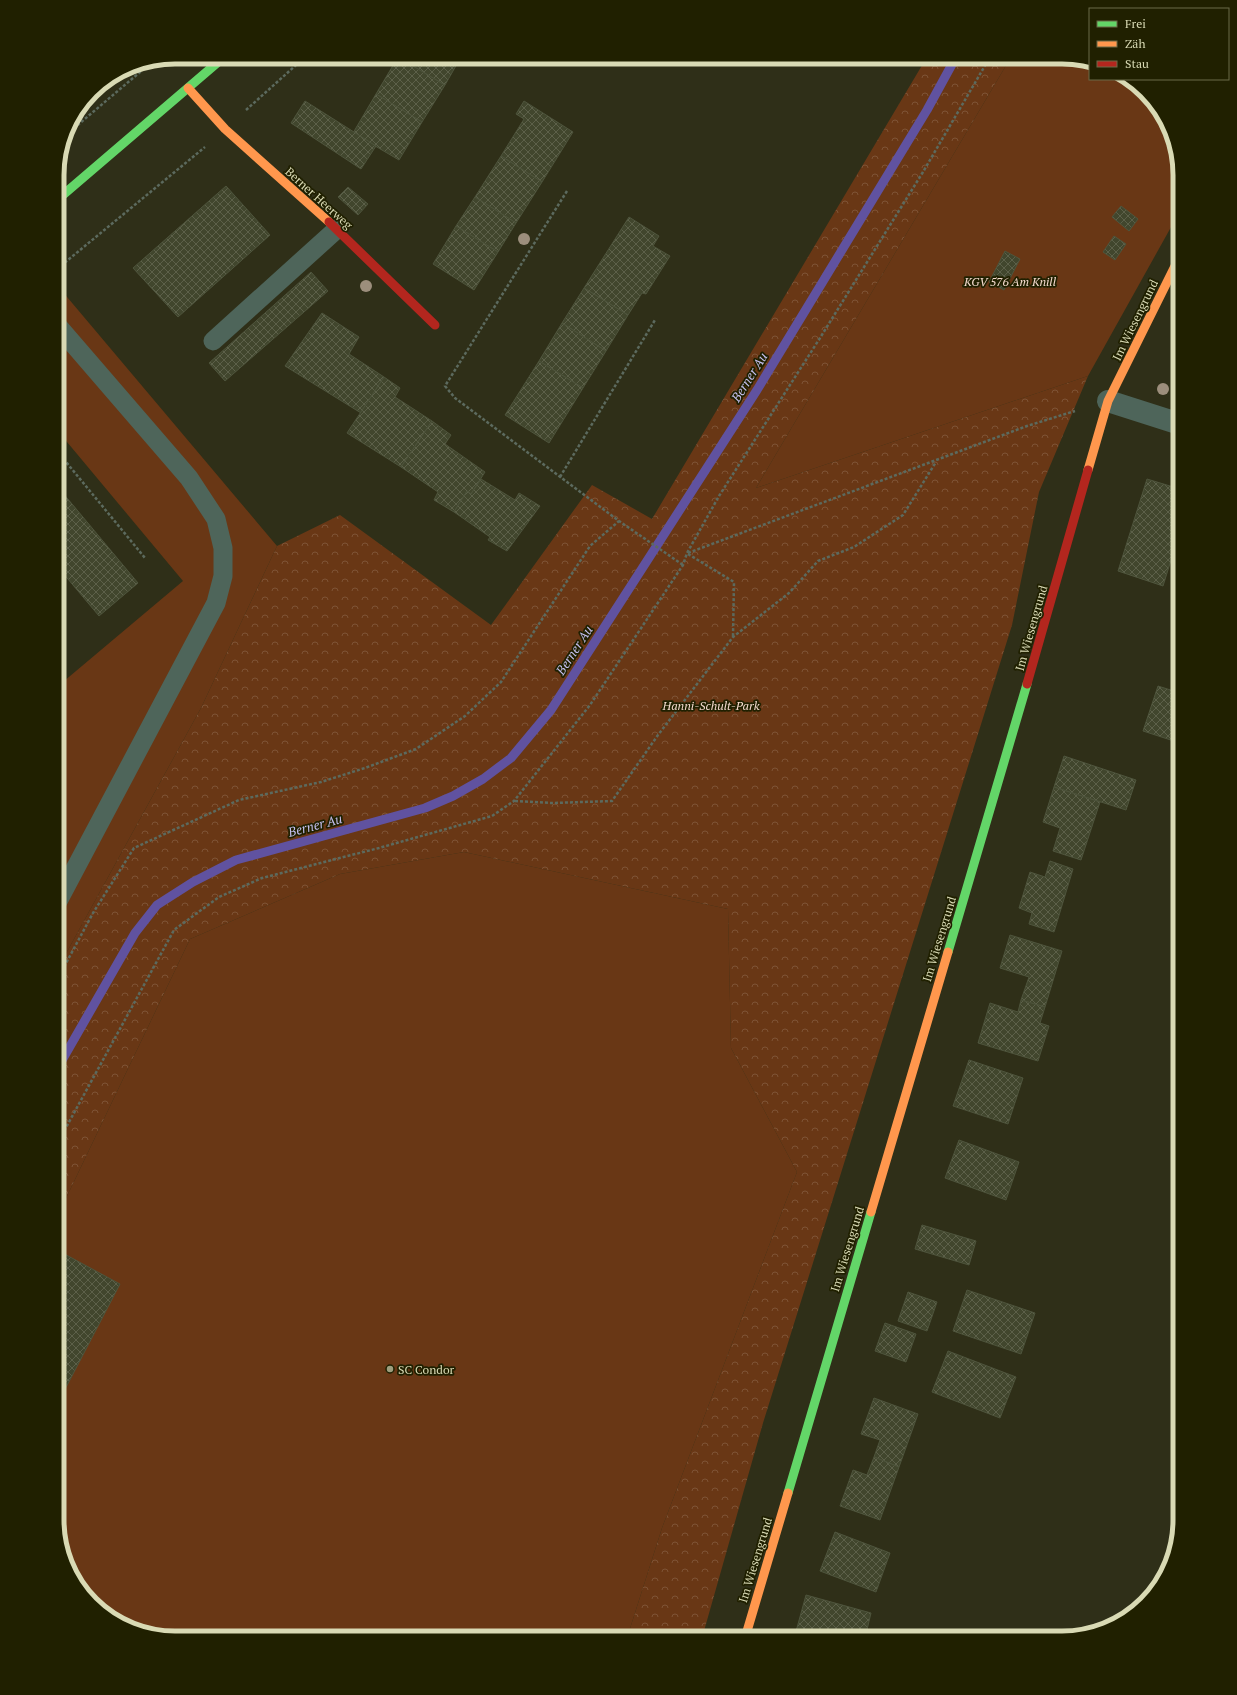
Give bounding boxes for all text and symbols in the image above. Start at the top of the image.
legend [1089,8,1229,80]
text: Frei [1125,16,1146,31]
text: Zäh [1125,36,1145,51]
text: Stau [1125,56,1149,71]
street label: Berner Heerweg [282,164,356,233]
park label: KGV 576 Am Knill [963,274,1057,289]
street label: Im Wiesengrund [1109,277,1161,363]
water label: Berner Au [726,349,771,406]
street label: Im Wiesengrund [1012,583,1050,673]
water label: Berner Au [551,622,597,679]
park label: Hanni-Schult-Park [662,698,760,713]
water label: Berner Au [285,809,344,841]
street label: Im Wiesengrund [919,894,959,983]
street label: Im Wiesengrund [827,1204,867,1293]
place label: SC Condor [398,1362,455,1377]
marker: SC Condor [385,1364,395,1374]
street label: Im Wiesengrund [735,1515,775,1604]

